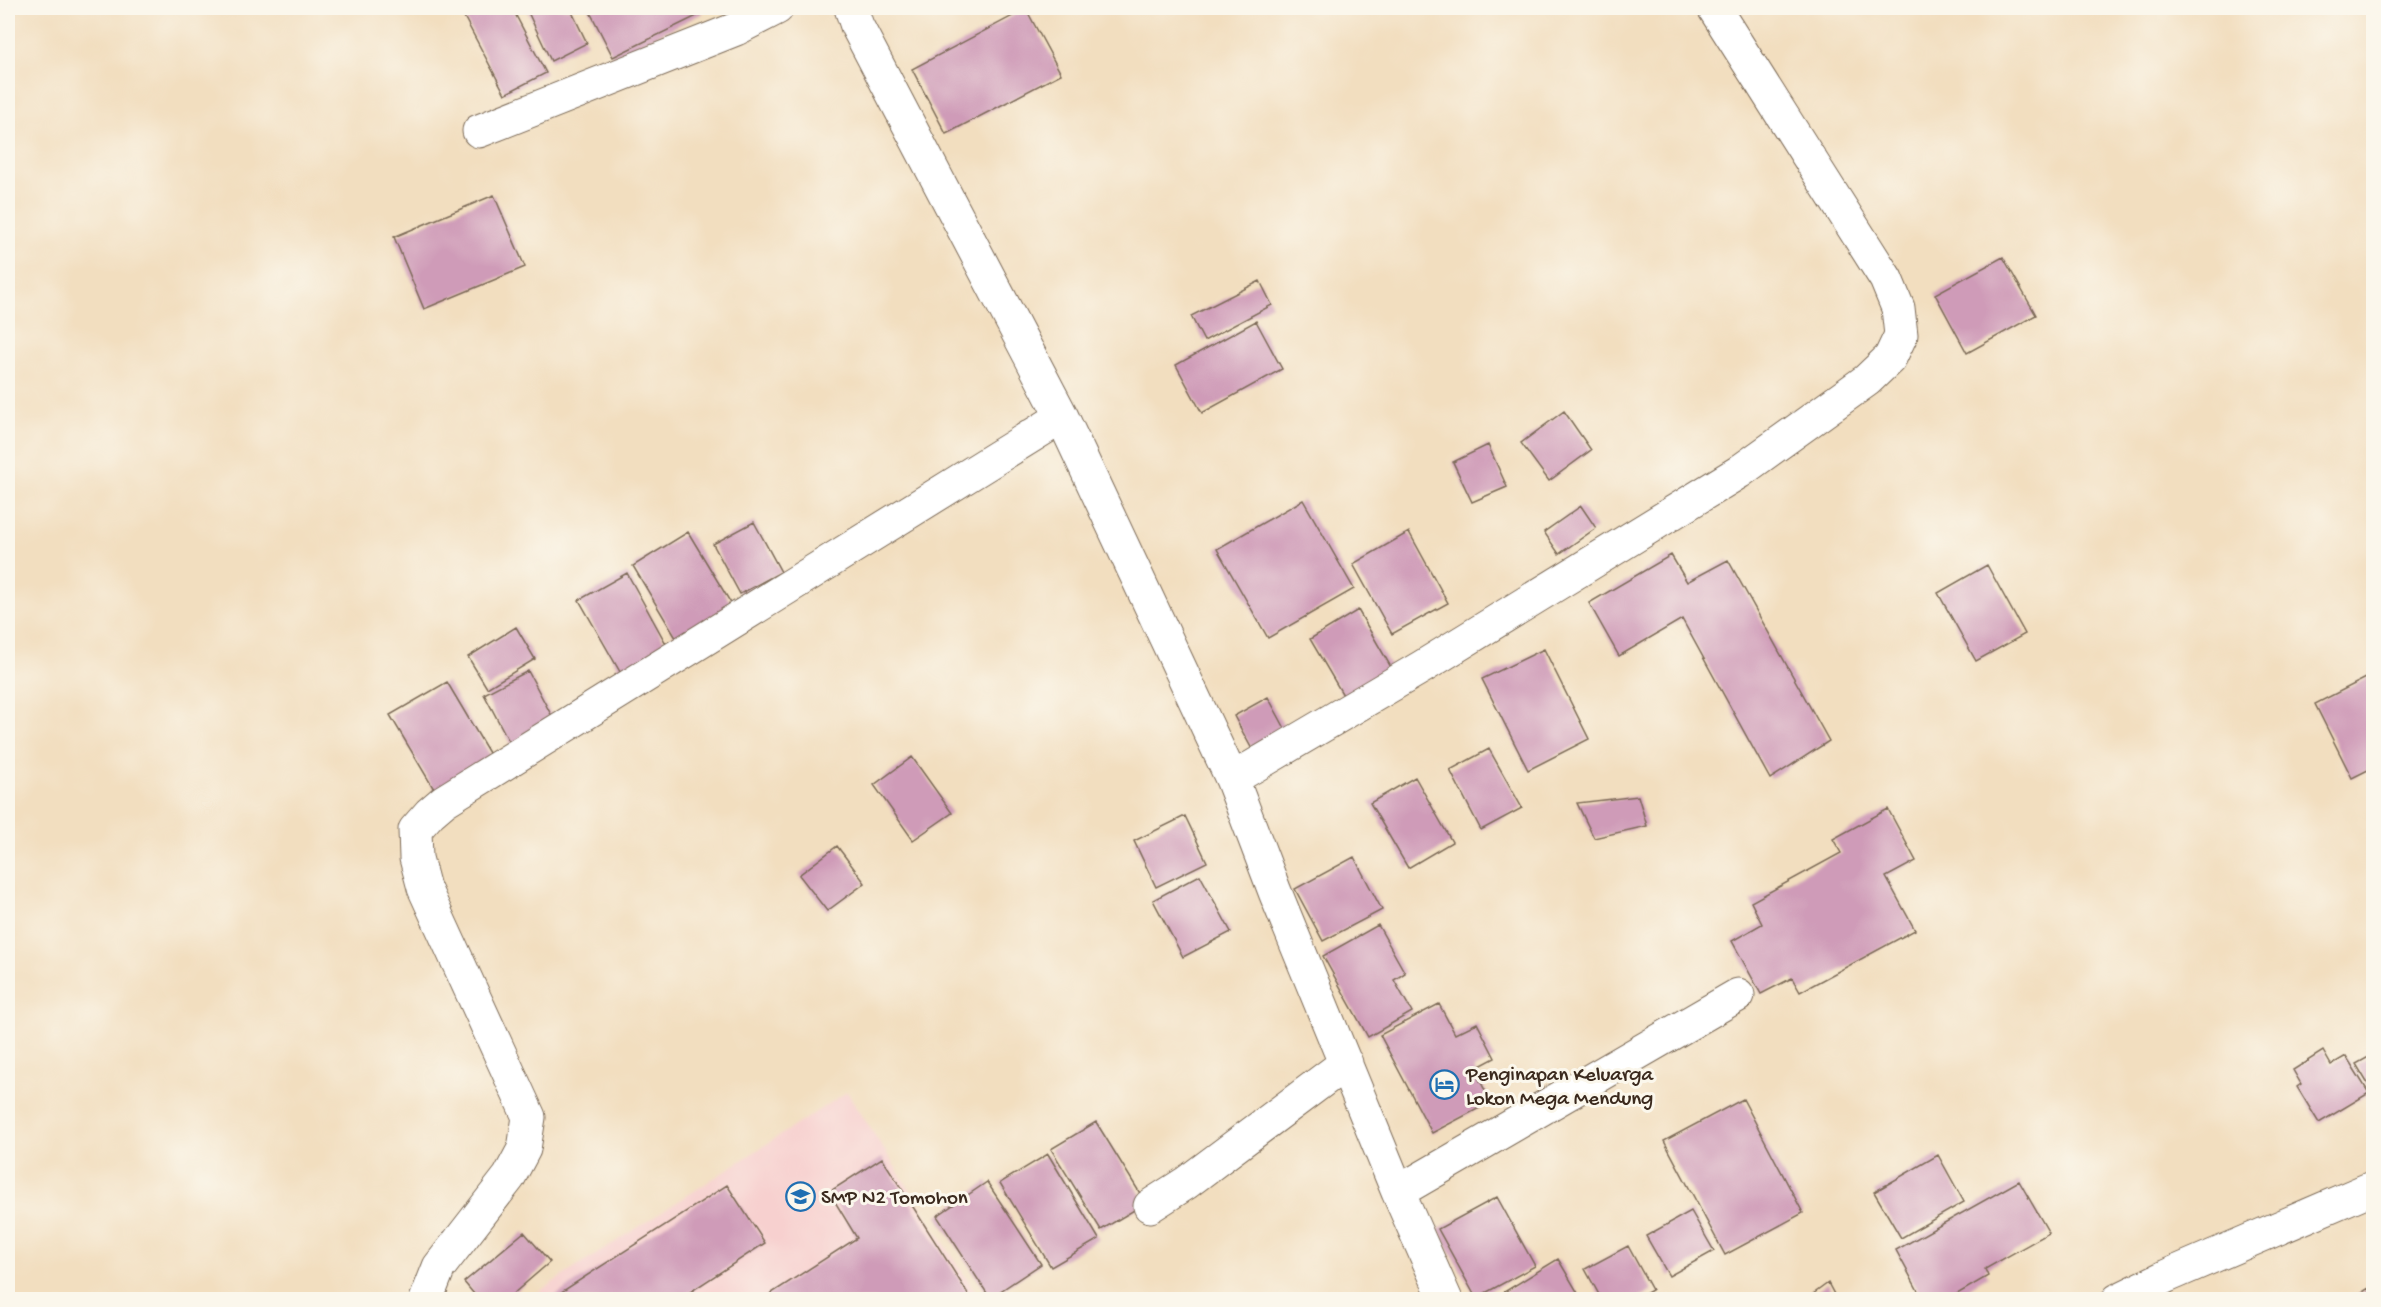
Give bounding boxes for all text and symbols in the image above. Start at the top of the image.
place label: Penginapan Keluarga Lokon Mega Mendung [1465,1064,1654,1113]
hotel icon: Penginapan Keluarga Lokon Mega Mendung [1429,1069,1461,1101]
school or university icon: SMP N2 Tomohon [784,1180,816,1212]
place label: SMP N2 Tomohon [821,1187,968,1212]

